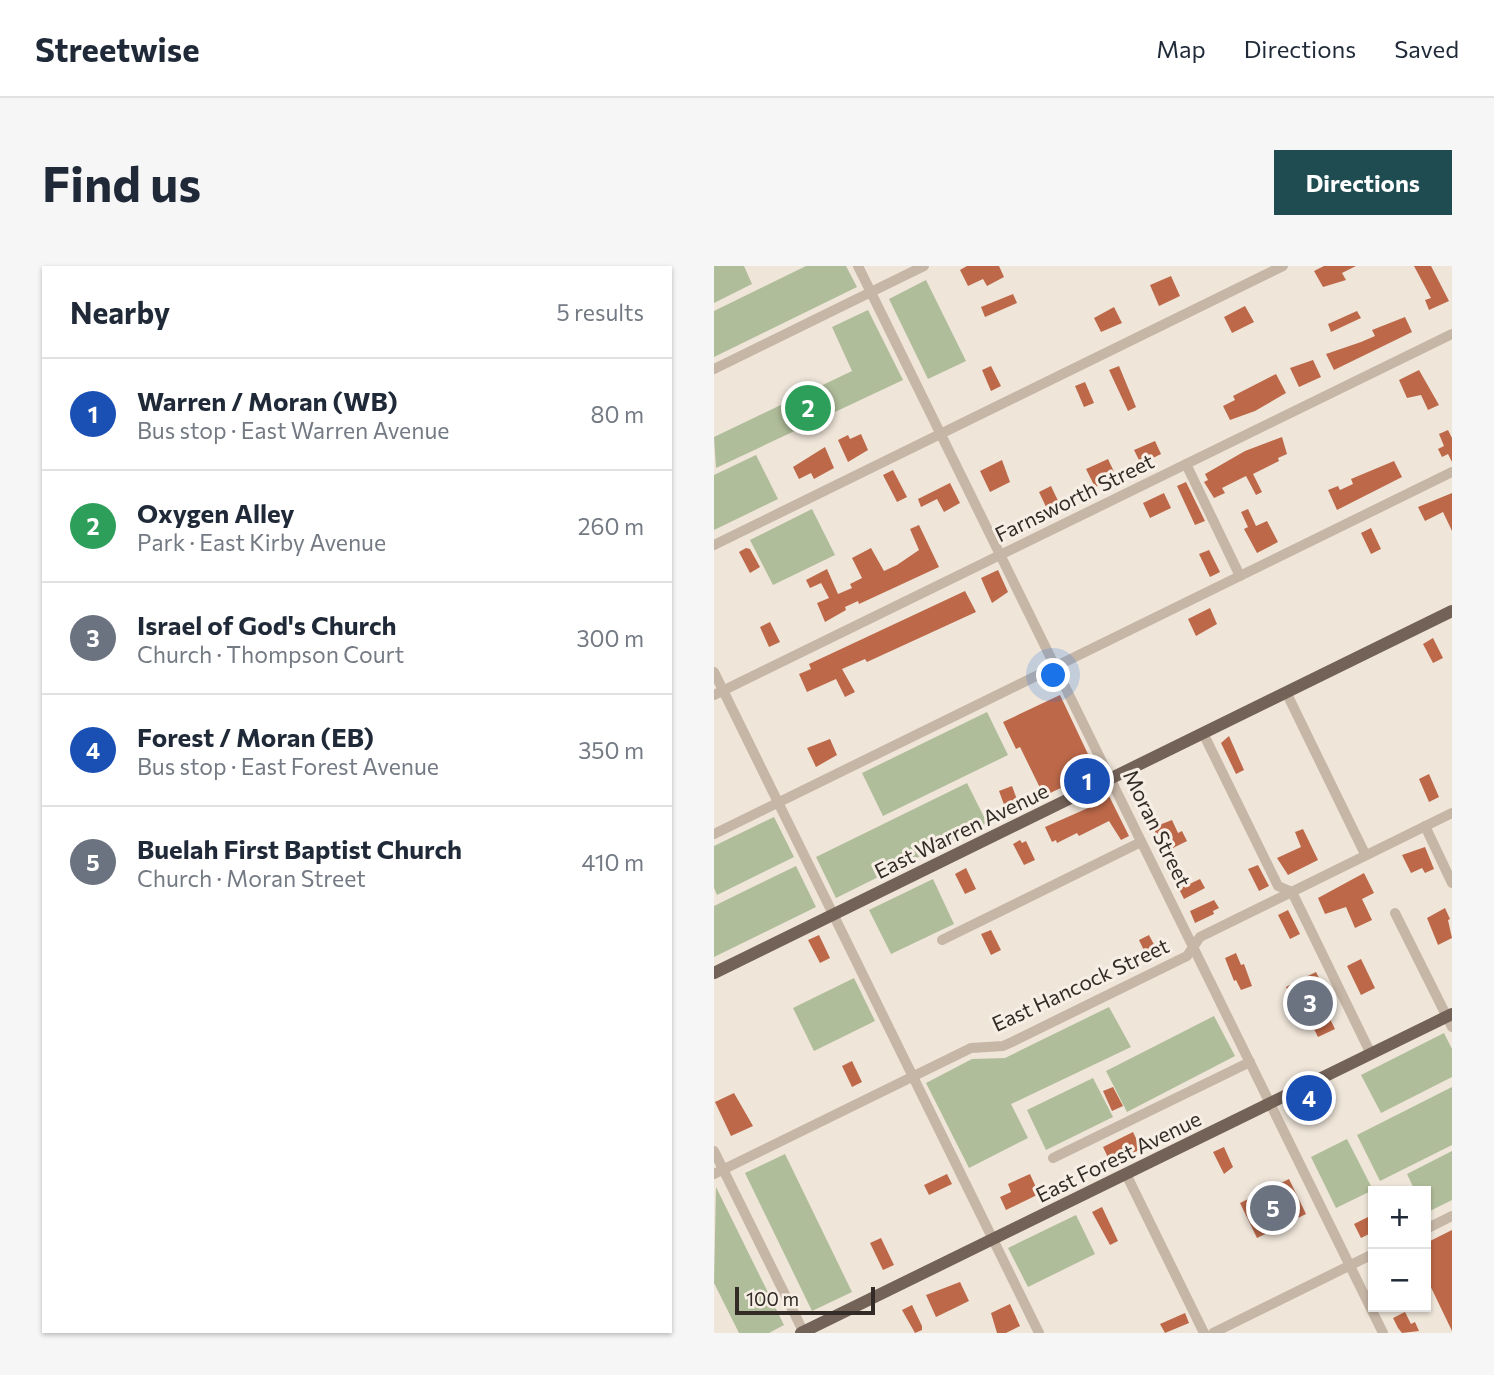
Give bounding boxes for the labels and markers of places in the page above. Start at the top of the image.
pin: 2 [785,382,831,434]
pin: 1 [1064,755,1110,807]
pin: 3 [1287,977,1333,1029]
pin: 4 [1286,1072,1332,1124]
pin: 5 [1250,1182,1296,1234]

